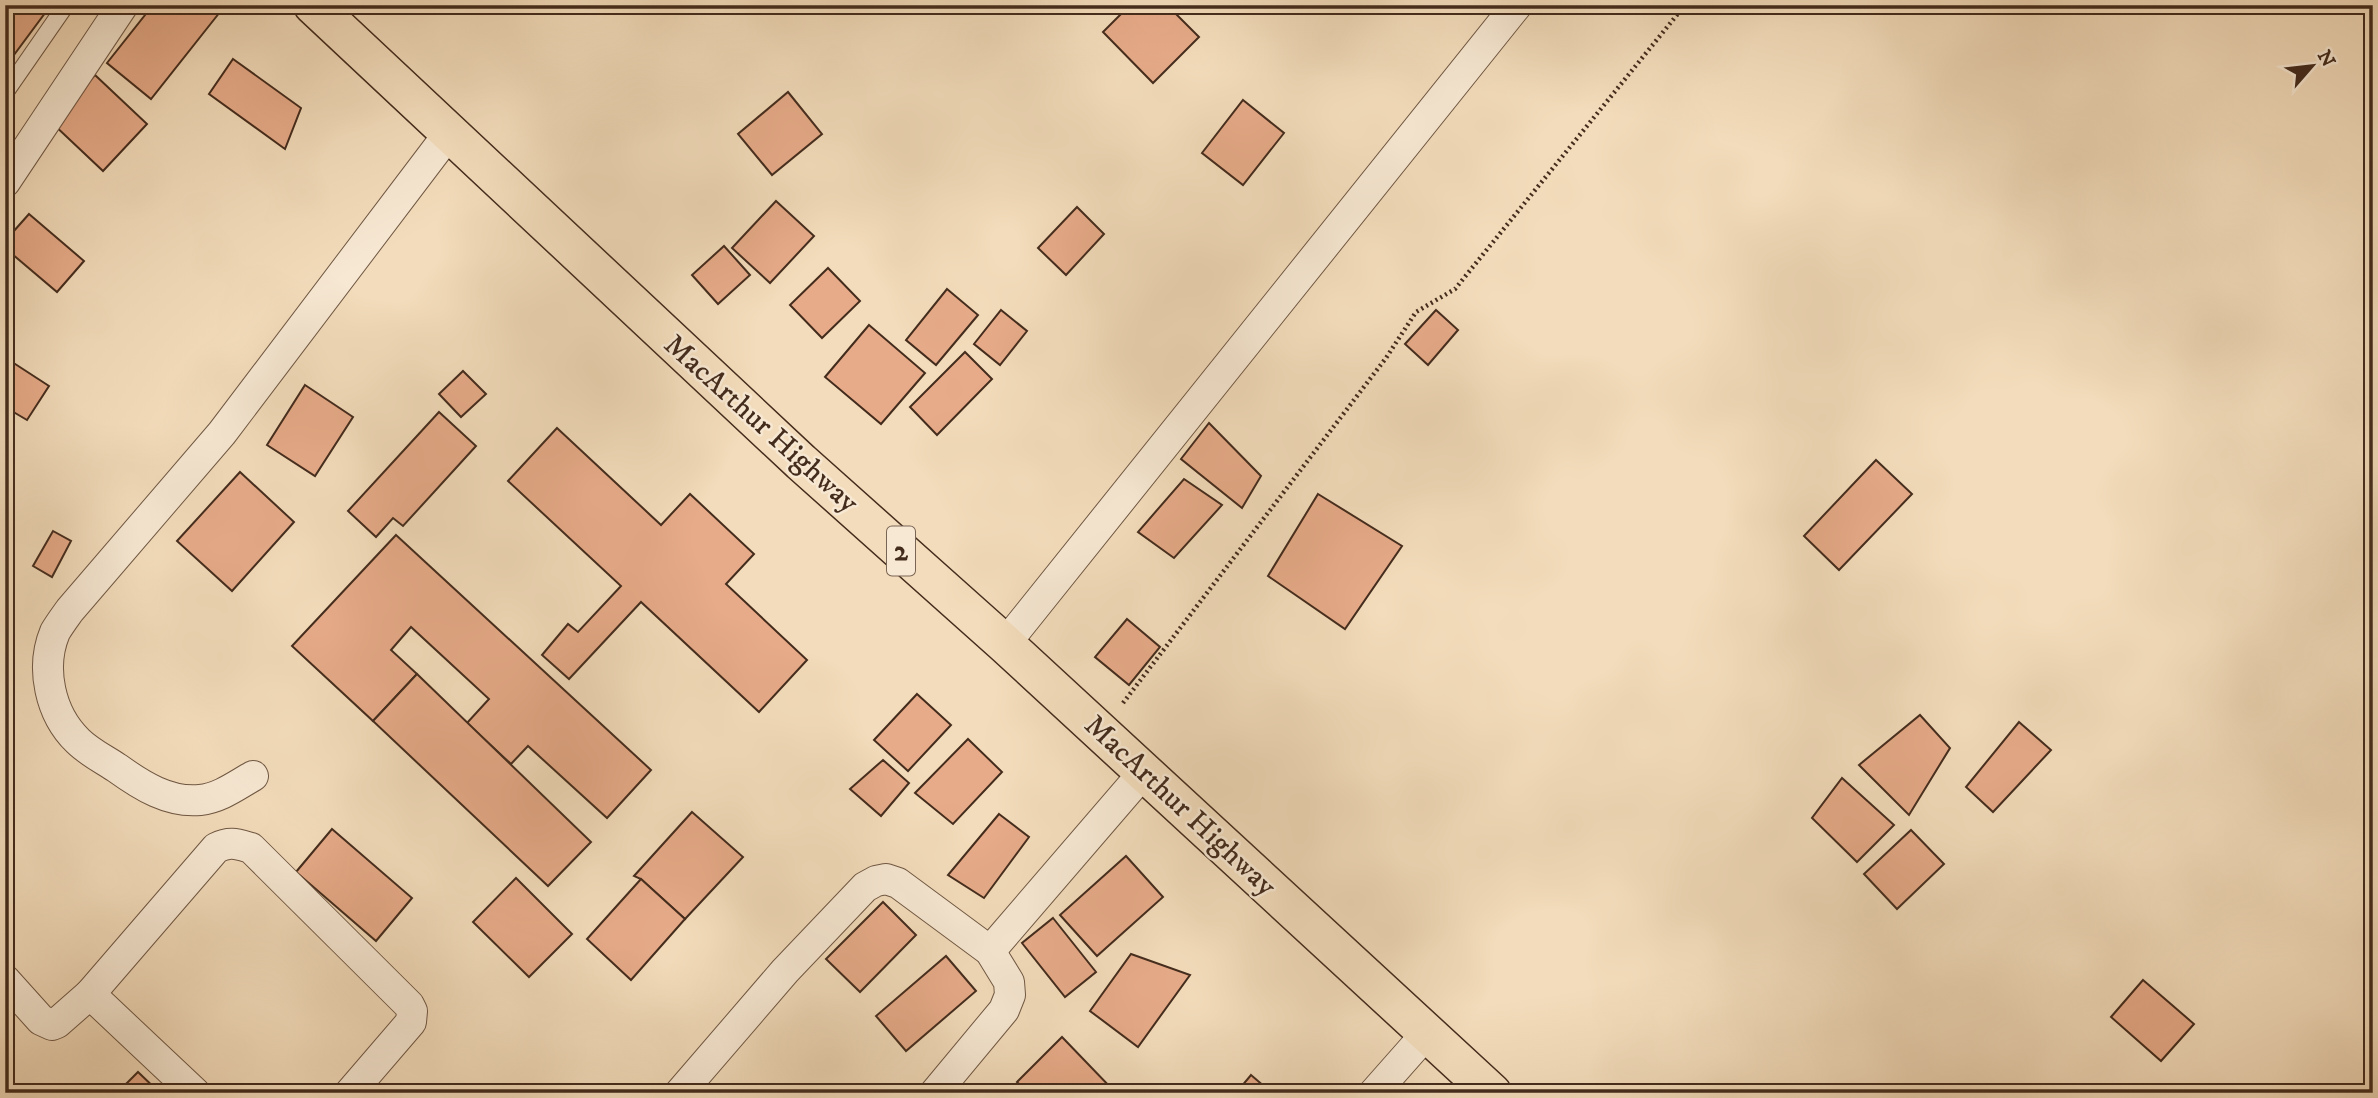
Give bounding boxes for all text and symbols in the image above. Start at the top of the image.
north arrow [2276,32,2346,102]
text: N [2312,46,2340,71]
street label: MacArthur Highway [656,327,867,522]
road number: 2 [887,526,915,576]
street label: MacArthur Highway [1076,707,1284,905]

